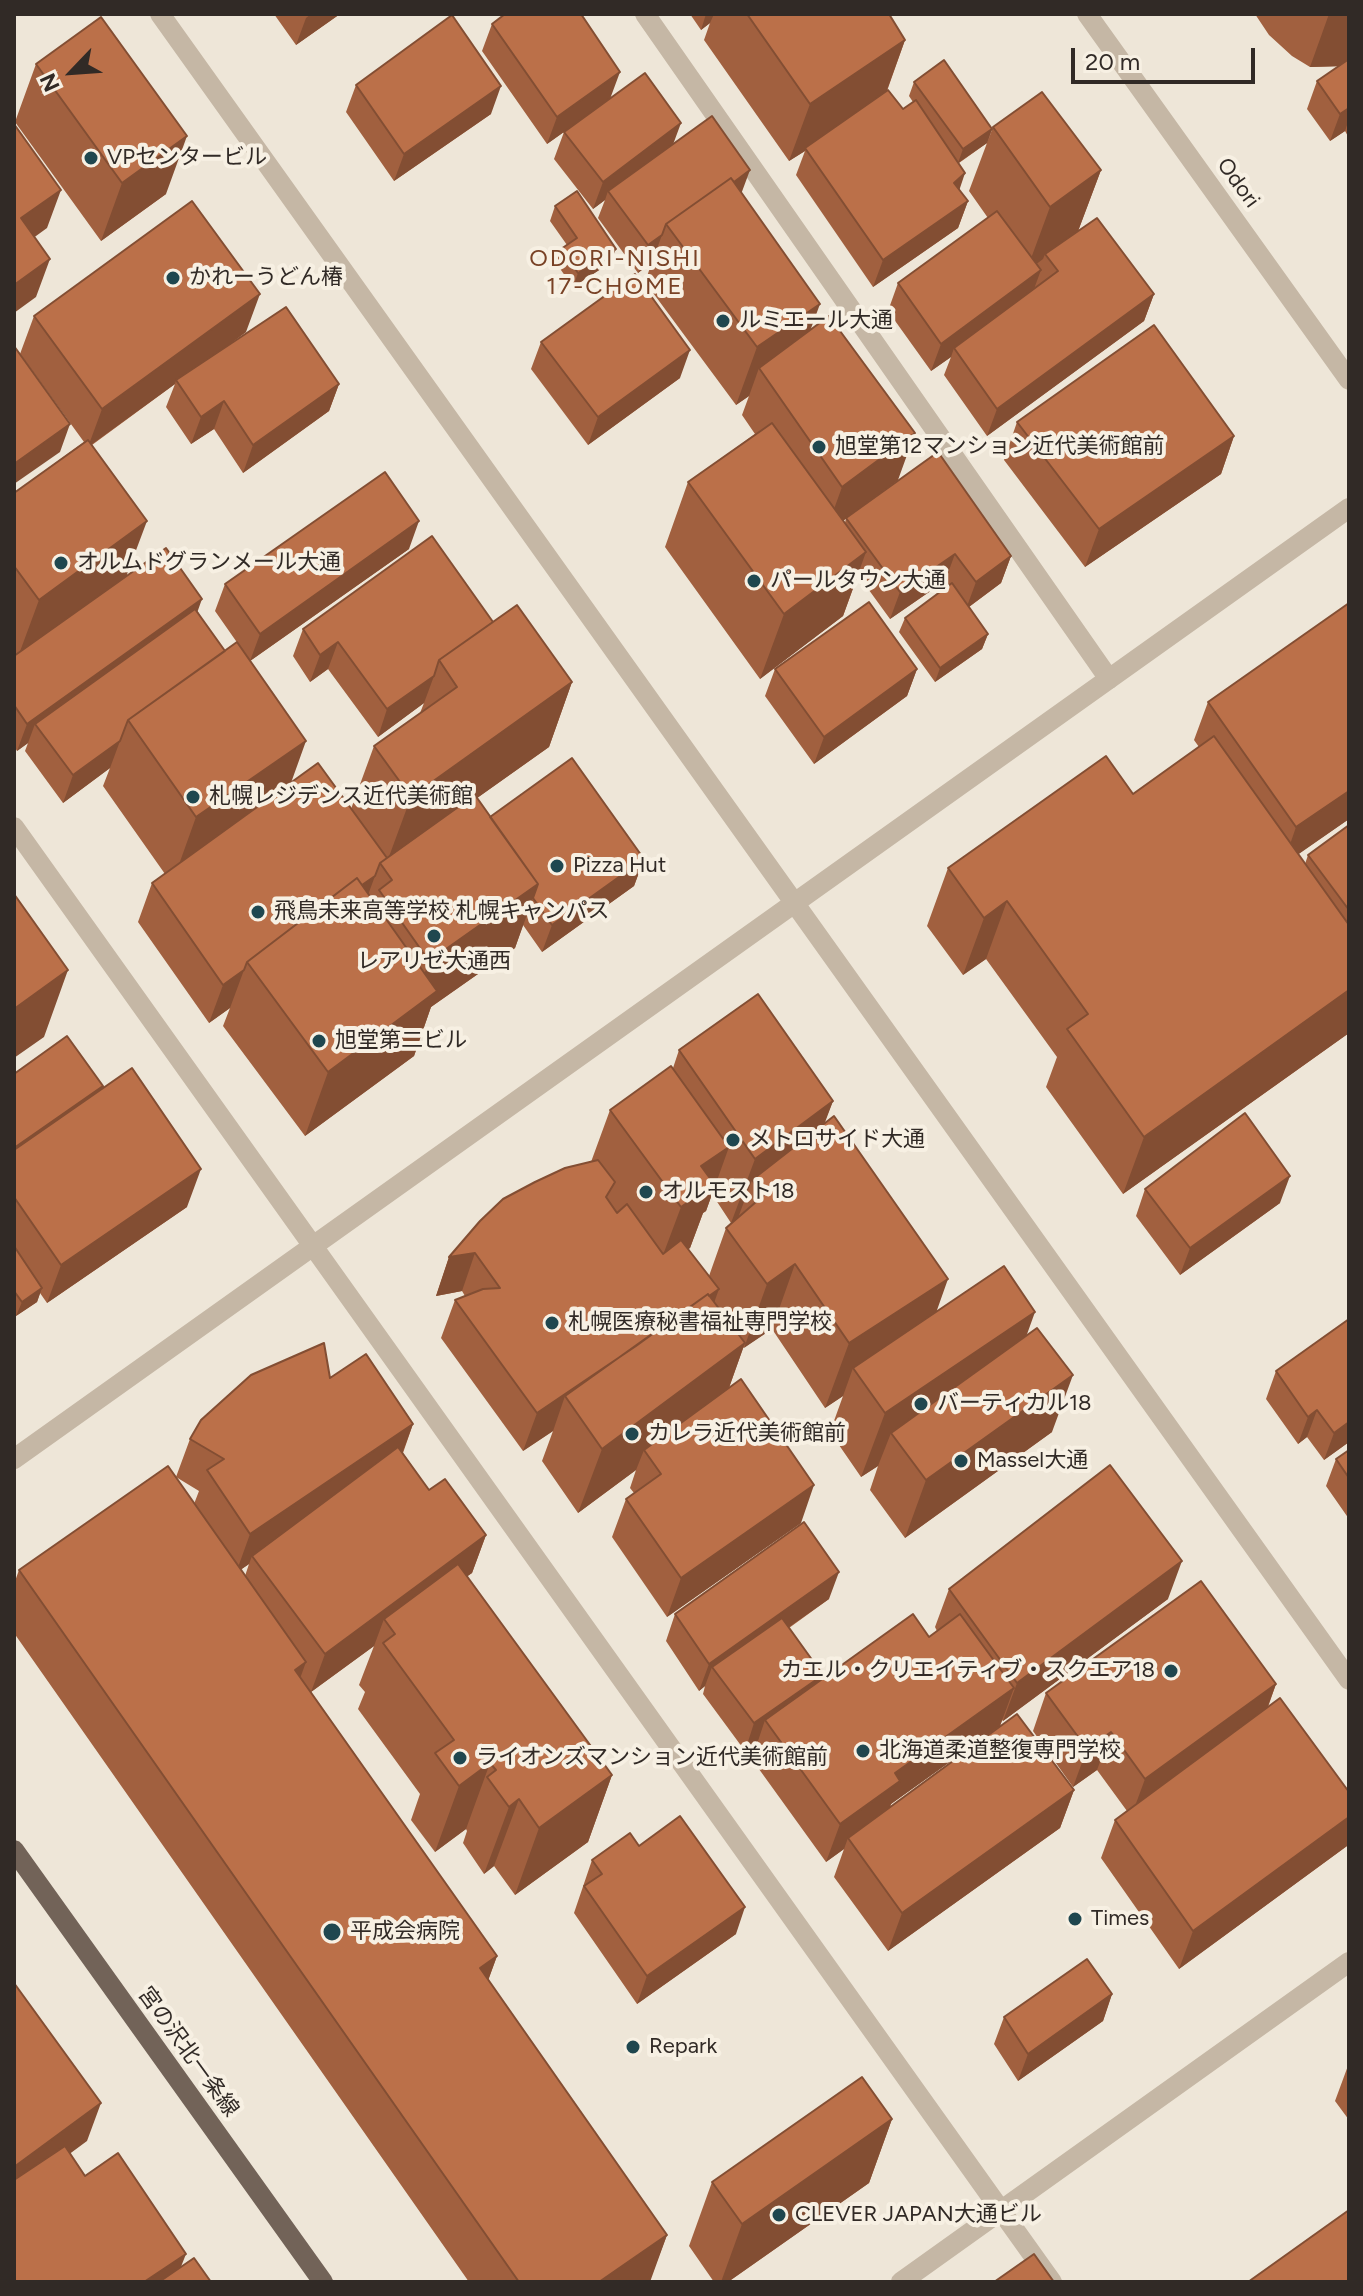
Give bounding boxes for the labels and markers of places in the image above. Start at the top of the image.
place label: VPセンタービル [107,145,267,171]
marker: VPセンタービル [82,149,100,167]
place label: かれーうどん椿 [189,265,343,291]
marker: かれーうどん椿 [164,269,182,287]
place label: ルミエール大通 [739,308,893,334]
marker: ルミエール大通 [714,312,732,330]
place label: 旭堂第12マンション近代美術館前 [835,434,1164,460]
marker: 旭堂第12マンション近代美術館前 [810,438,828,456]
place label: オルムドグランメール大通 [77,550,341,576]
marker: オルムドグランメール大通 [52,554,70,572]
place label: パールタウン大通 [770,568,946,594]
marker: パールタウン大通 [745,572,763,590]
place label: 札幌レジデンス近代美術館 [209,784,473,810]
marker: 札幌レジデンス近代美術館 [184,788,202,806]
place label: Pizza Hut [573,853,666,879]
marker: Pizza Hut [548,857,566,875]
place label: 飛鳥未来高等学校 札幌キャンパス [274,899,609,925]
marker: 飛鳥未来高等学校 札幌キャンパス [249,903,267,921]
marker: レアリゼ大通西 [425,927,443,945]
place label: レアリゼ大通西 [357,949,511,975]
place label: 旭堂第二ビル [335,1028,467,1054]
marker: 旭堂第二ビル [310,1032,328,1050]
place label: メトロサイド大通 [749,1127,925,1153]
marker: メトロサイド大通 [724,1131,742,1149]
place label: オルモスト18 [662,1179,795,1205]
marker: オルモスト18 [637,1183,655,1201]
place label: 札幌医療秘書福祉専門学校 [568,1310,832,1336]
marker: 札幌医療秘書福祉専門学校 [543,1314,561,1332]
place label: バーティカル18 [937,1391,1092,1417]
marker: バーティカル18 [912,1395,930,1413]
place label: カレラ近代美術館前 [648,1421,846,1447]
marker: カレラ近代美術館前 [623,1425,641,1443]
place label: Massel大通 [977,1448,1088,1474]
marker: Massel大通 [952,1452,970,1470]
place label: カエル・クリエイティブ・スクエア18 [780,1658,1155,1684]
marker: カエル・クリエイティブ・スクエア18 [1162,1662,1180,1680]
place label: 北海道柔道整復専門学校 [879,1738,1121,1764]
marker: 北海道柔道整復専門学校 [854,1742,872,1760]
place label: ライオンズマンション近代美術館前 [476,1745,828,1771]
marker: ライオンズマンション近代美術館前 [451,1749,469,1767]
place label: Times [1091,1906,1149,1932]
marker: Times [1066,1910,1084,1928]
place label: 平成会病院 [350,1919,460,1945]
marker: 平成会病院 [321,1921,343,1943]
place label: Repark [649,2034,717,2060]
marker: Repark [624,2038,642,2056]
place label: CLEVER JAPAN大通ビル [795,2202,1042,2228]
marker: CLEVER JAPAN大通ビル [770,2206,788,2224]

